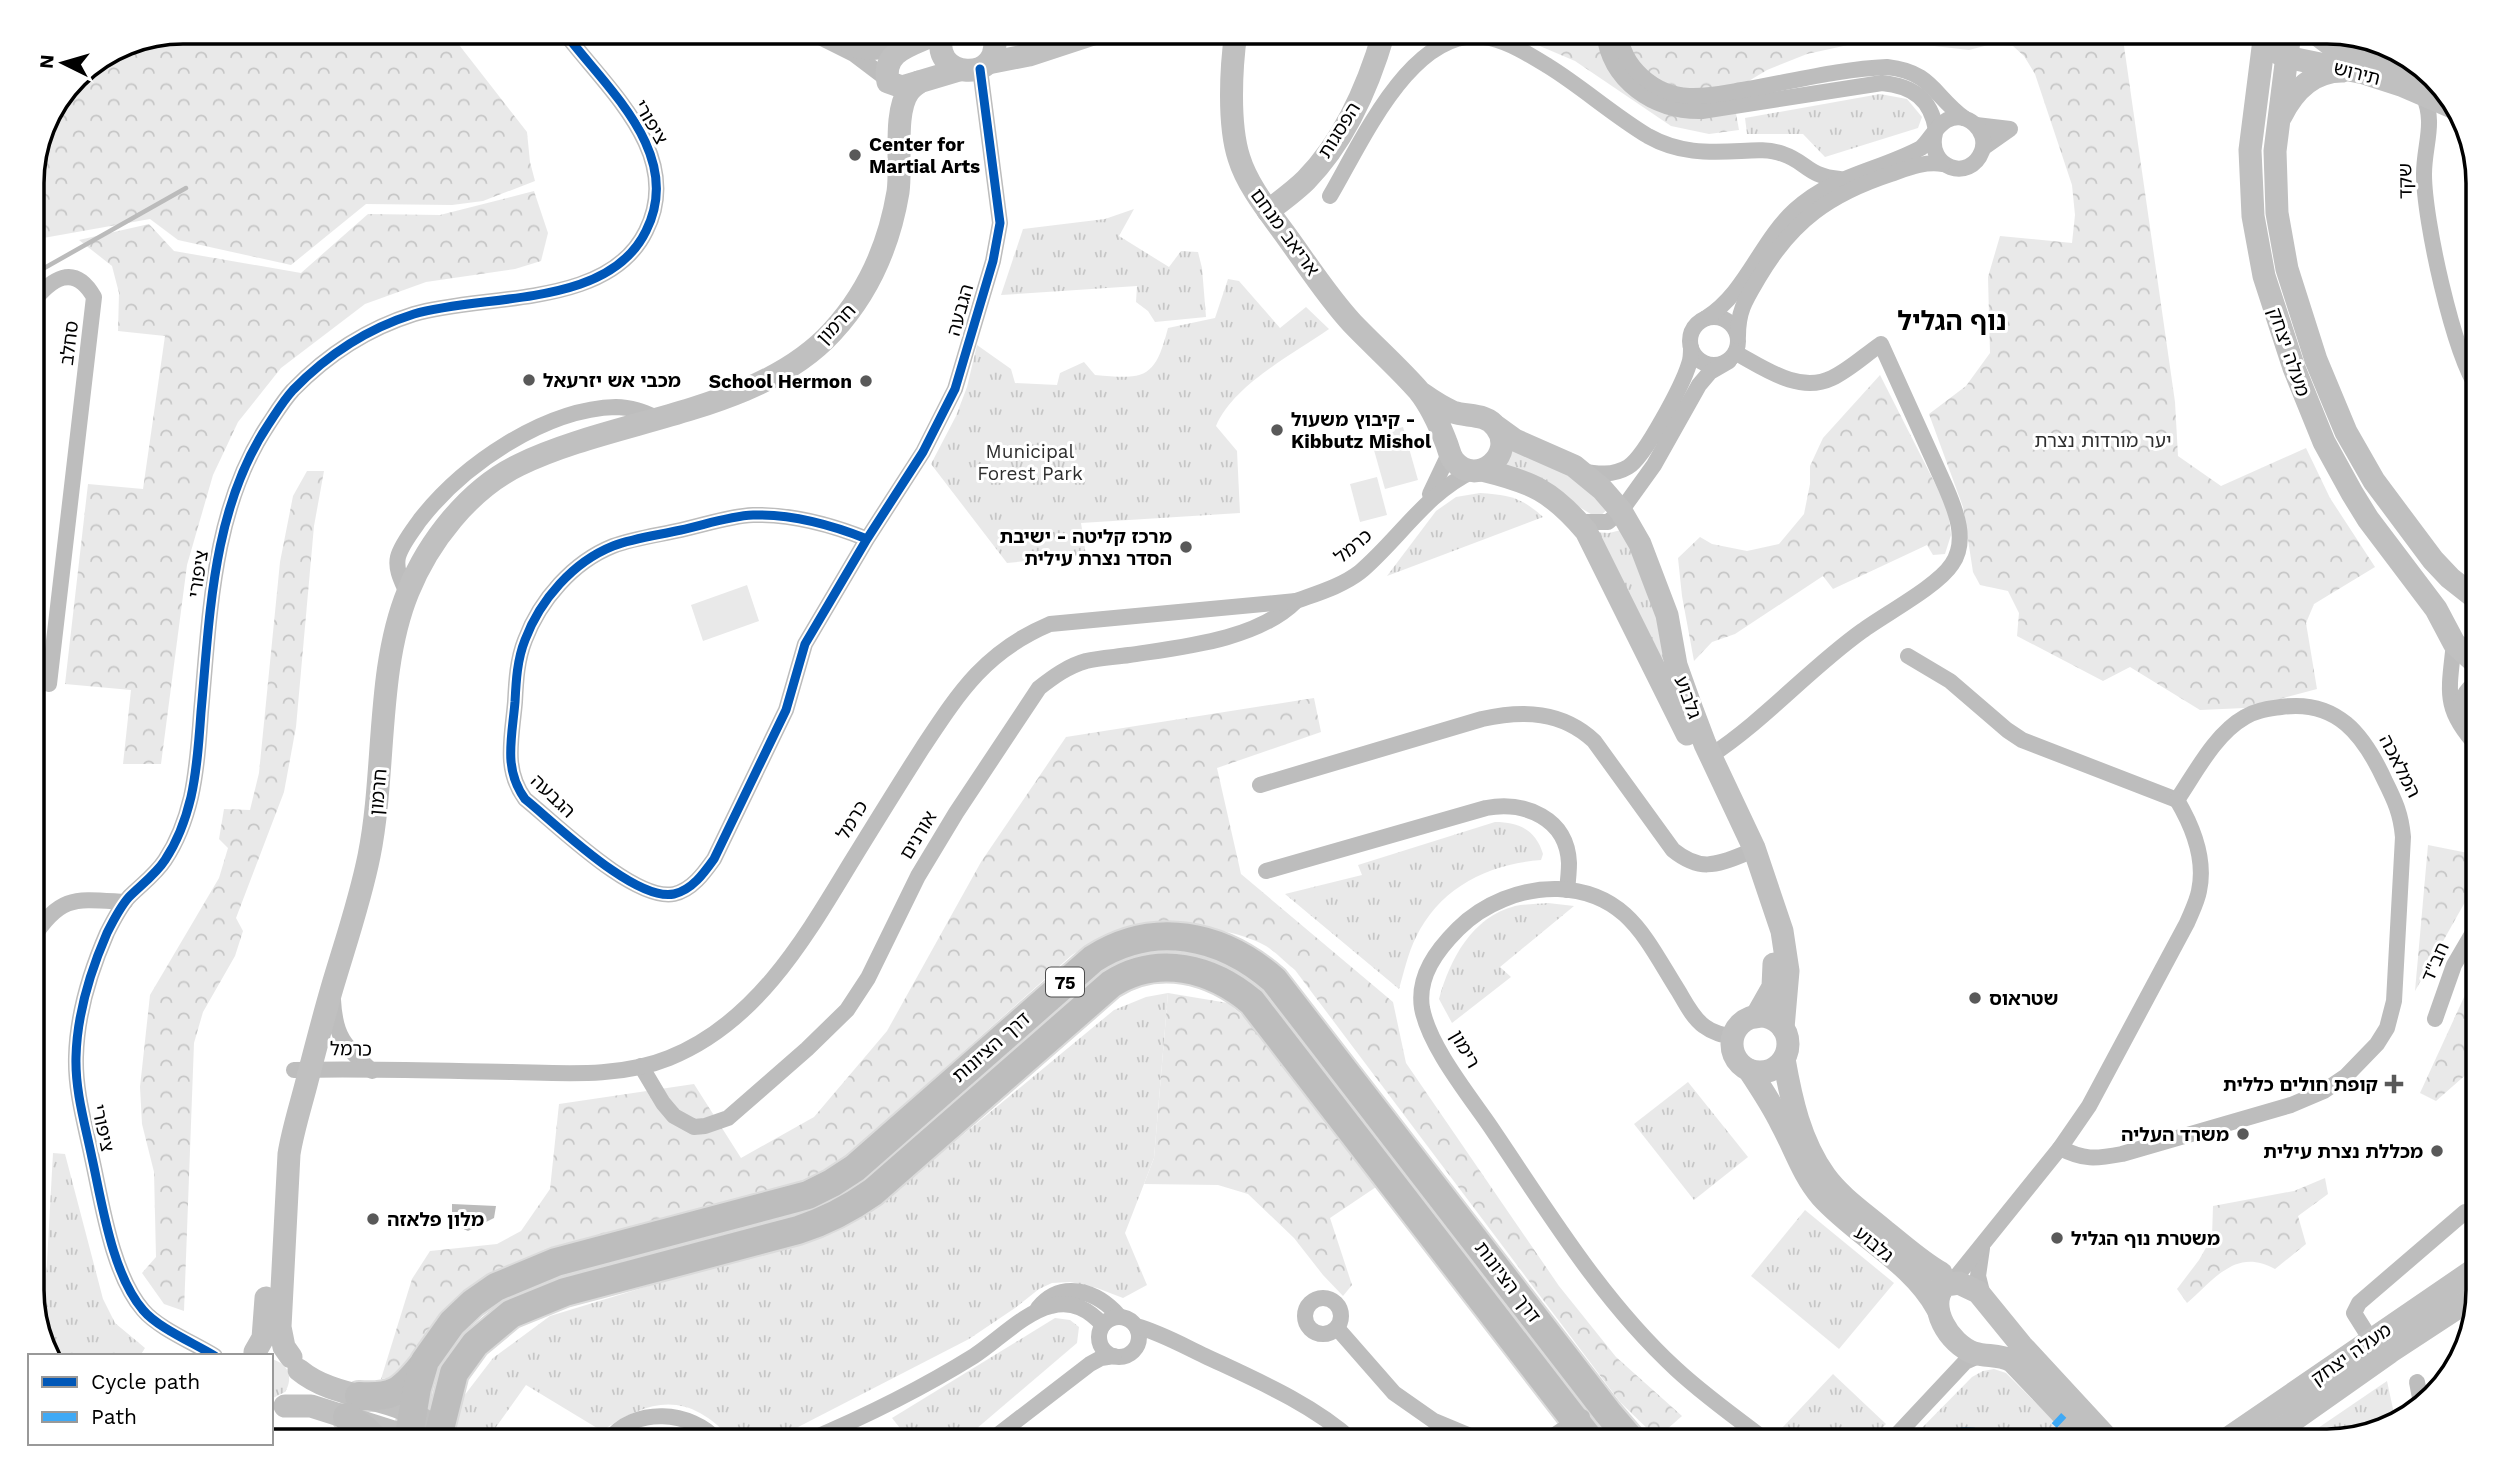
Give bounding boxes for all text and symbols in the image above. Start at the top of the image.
north arrow [28,28,98,98]
text: N [34,54,59,70]
street label: תירוש [2331,56,2383,90]
street label: ציפורי [629,96,673,148]
street label: הפסגות [1313,98,1365,162]
place label: Center for Martial Arts [869,133,980,178]
marker: Center for Martial Arts [847,147,863,163]
street label: שקד [2393,163,2417,199]
street label: אריאב מנחם [1246,184,1324,280]
street label: הגבעה [942,281,978,339]
street label: חרמון [812,299,860,349]
street label: מעלה יצחק [2263,304,2315,400]
district label: נוף הגליל [1898,306,2006,336]
street label: סחלב [55,319,83,367]
place label: מכבי אש יזרעאל [543,369,681,392]
place label: School Hermon [709,370,852,393]
marker: מכבי אש יזרעאל [521,372,537,388]
marker: School Hermon [858,373,874,389]
place label: קיבוץ משעול - Kibbutz Mishol [1291,408,1432,453]
marker: קיבוץ משעול - Kibbutz Mishol [1269,422,1285,438]
park label: יער מורדות נצרת [2034,429,2172,452]
park label: Municipal Forest Park [977,440,1083,485]
street label: כרמל [1330,524,1376,568]
place label: מרכז קליטה - ישיבת הסדר נצרת עילית [1000,525,1172,570]
marker: מרכז קליטה - ישיבת הסדר נצרת עילית [1178,539,1194,555]
street label: ציפורי [183,549,213,599]
street label: גלבוע [1670,672,1706,722]
street label: המלאכה [2374,730,2426,802]
street label: חרמון [365,768,391,816]
street label: הגבעה [526,769,580,823]
street label: כרמל [831,796,873,844]
street label: אורנים [895,807,941,863]
street label: חב"ד [2416,938,2454,986]
road number: 75 [1046,967,1084,996]
place label: שטראוס [1989,987,2058,1010]
marker: שטראוס [1967,990,1983,1006]
street label: דרך הציונות [947,1007,1035,1087]
street label: רימון [1445,1026,1485,1072]
street label: כרמל [330,1037,372,1061]
place label: קופת חולים כללית [2223,1073,2378,1096]
marker: קופת חולים כללית [2384,1074,2404,1094]
street label: ציפורי [87,1102,119,1154]
place label: משרד העליה [2121,1123,2229,1146]
marker: משרד העליה [2235,1126,2251,1142]
place label: מכללת נצרת עילית [2263,1140,2423,1163]
marker: מכללת נצרת עילית [2429,1143,2445,1159]
place label: מלון פלאזה [387,1208,484,1231]
marker: מלון פלאזה [365,1211,381,1227]
street label: גלבוע [1850,1221,1898,1267]
place label: משטרת נוף הגליל [2071,1227,2220,1250]
marker: משטרת נוף הגליל [2049,1230,2065,1246]
street label: דרך הציונות [1470,1237,1546,1327]
street label: מעלה יצחק [2306,1318,2396,1390]
legend [28,1354,273,1445]
text: Cycle path [91,1369,200,1394]
text: Path [91,1404,137,1429]

